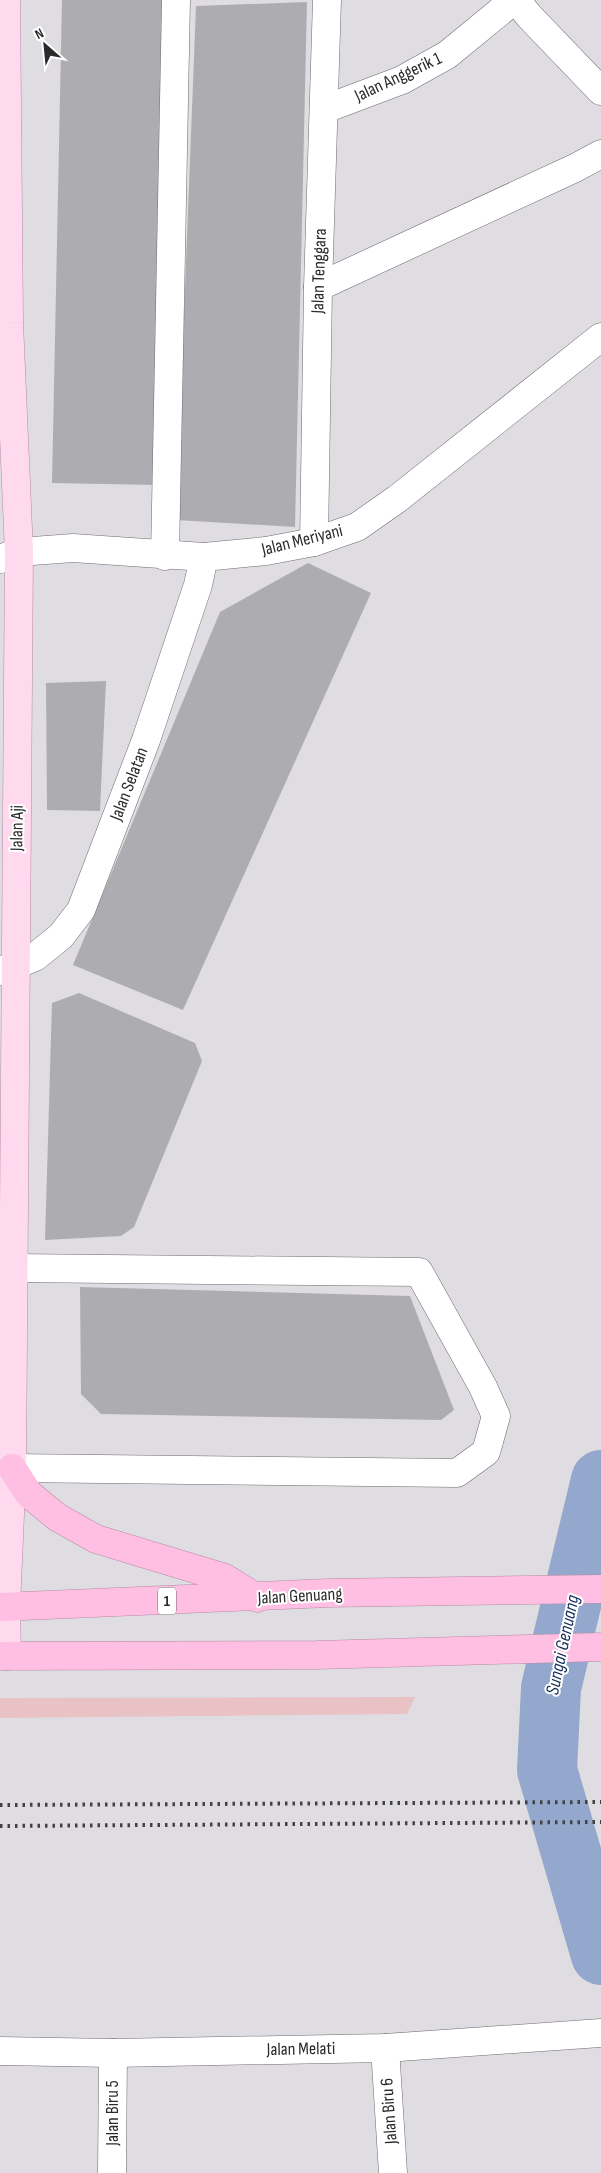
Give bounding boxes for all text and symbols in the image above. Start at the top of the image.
north arrow [20,20,70,70]
text: N [32,25,47,43]
street label: Jalan Anggerik 1 [350,47,445,107]
street label: Jalan Tenggara [307,228,331,315]
street label: Jalan Meriyani [258,520,345,560]
street label: Jalan Selatan [105,744,153,825]
street label: Jalan Aji [6,805,28,852]
street label: Jalan Genuang [256,1583,343,1609]
road number: 1 [158,1588,176,1614]
water label: Sungai Genuang [541,1593,585,1697]
street label: Jalan Melati [266,2038,335,2060]
street label: Jalan Biru 6 [376,2077,402,2146]
street label: Jalan Biru 5 [102,2080,123,2147]

